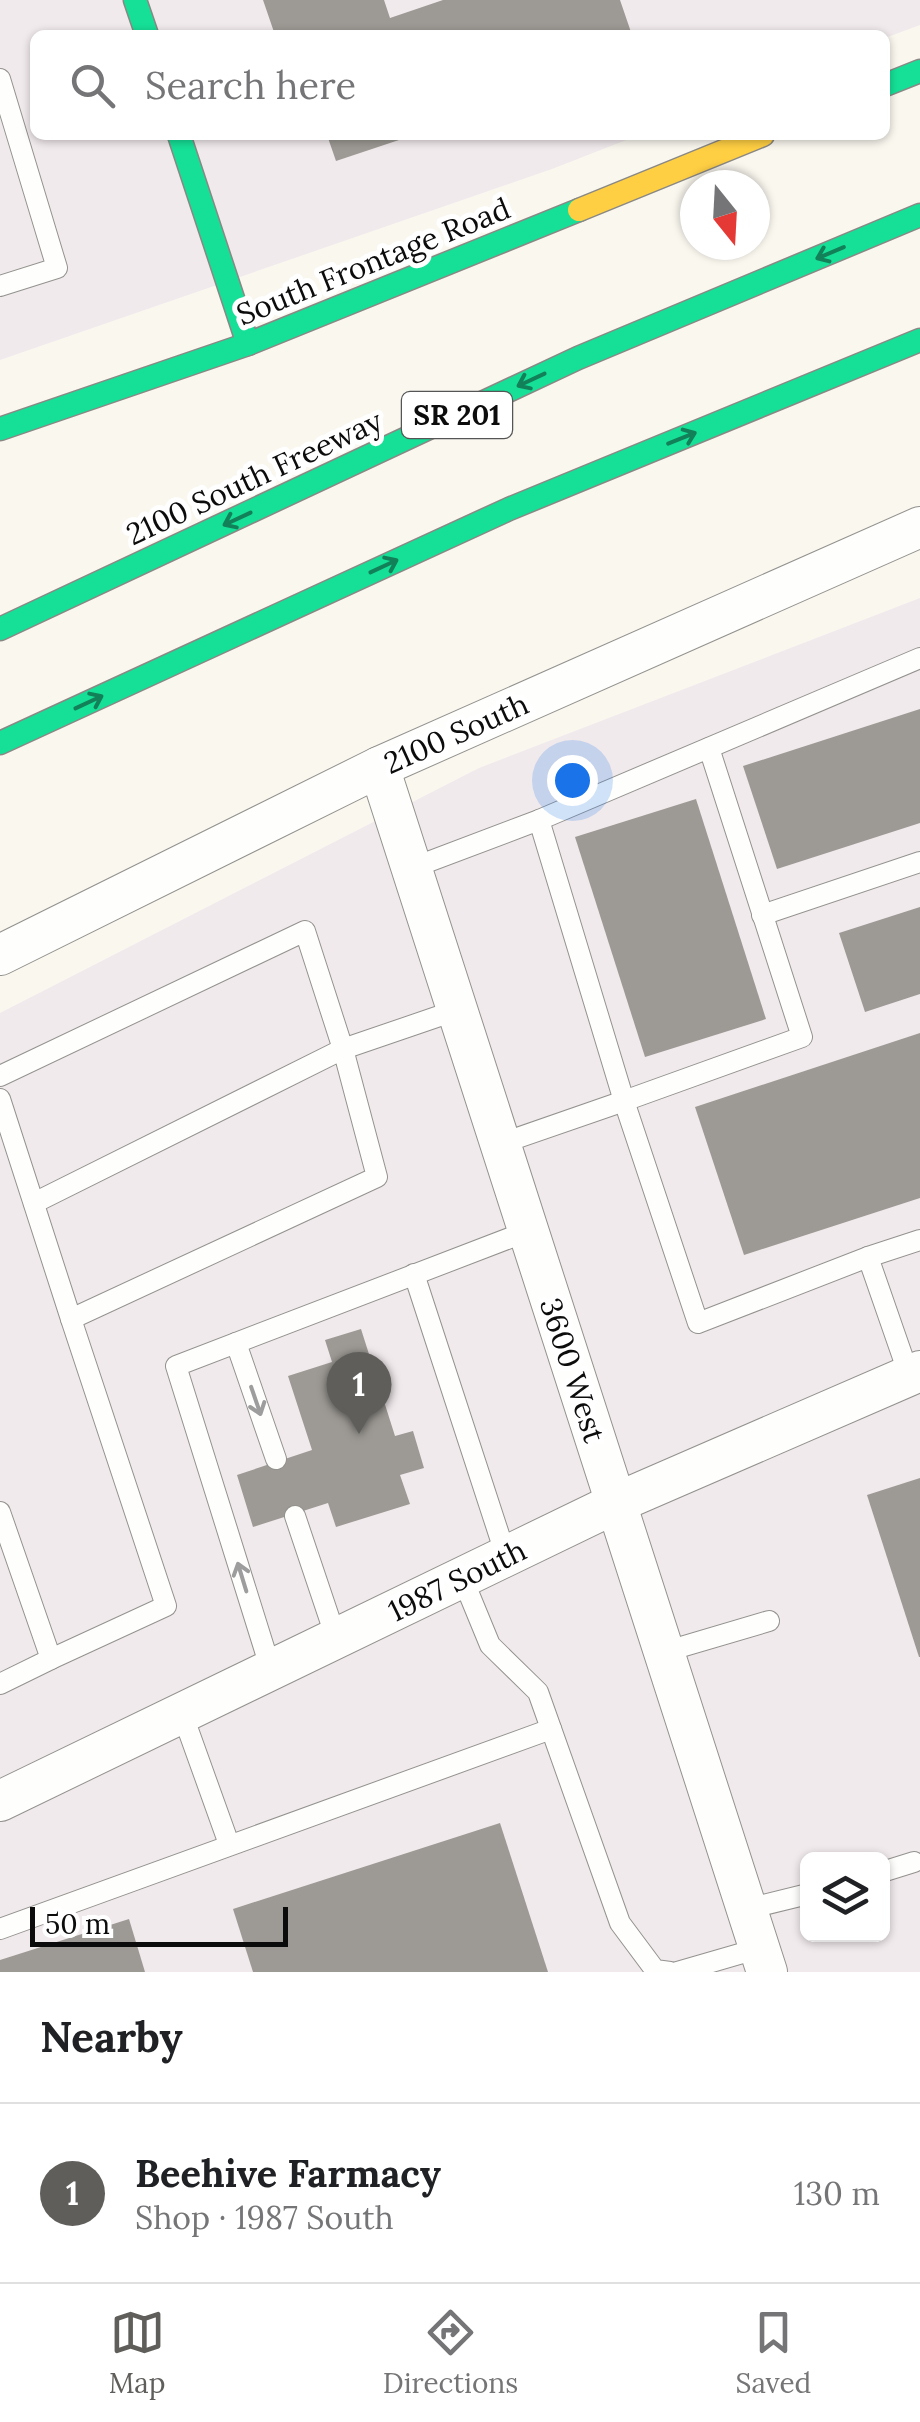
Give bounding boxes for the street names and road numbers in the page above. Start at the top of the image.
street label: South Frontage Road [231,189,516,334]
road number: SR 201 [402,392,512,438]
street label: 2100 South Freeway [120,401,389,554]
street label: 2100 South [378,684,534,782]
street label: 3600 West [532,1293,614,1447]
street label: 1987 South [382,1530,532,1630]

